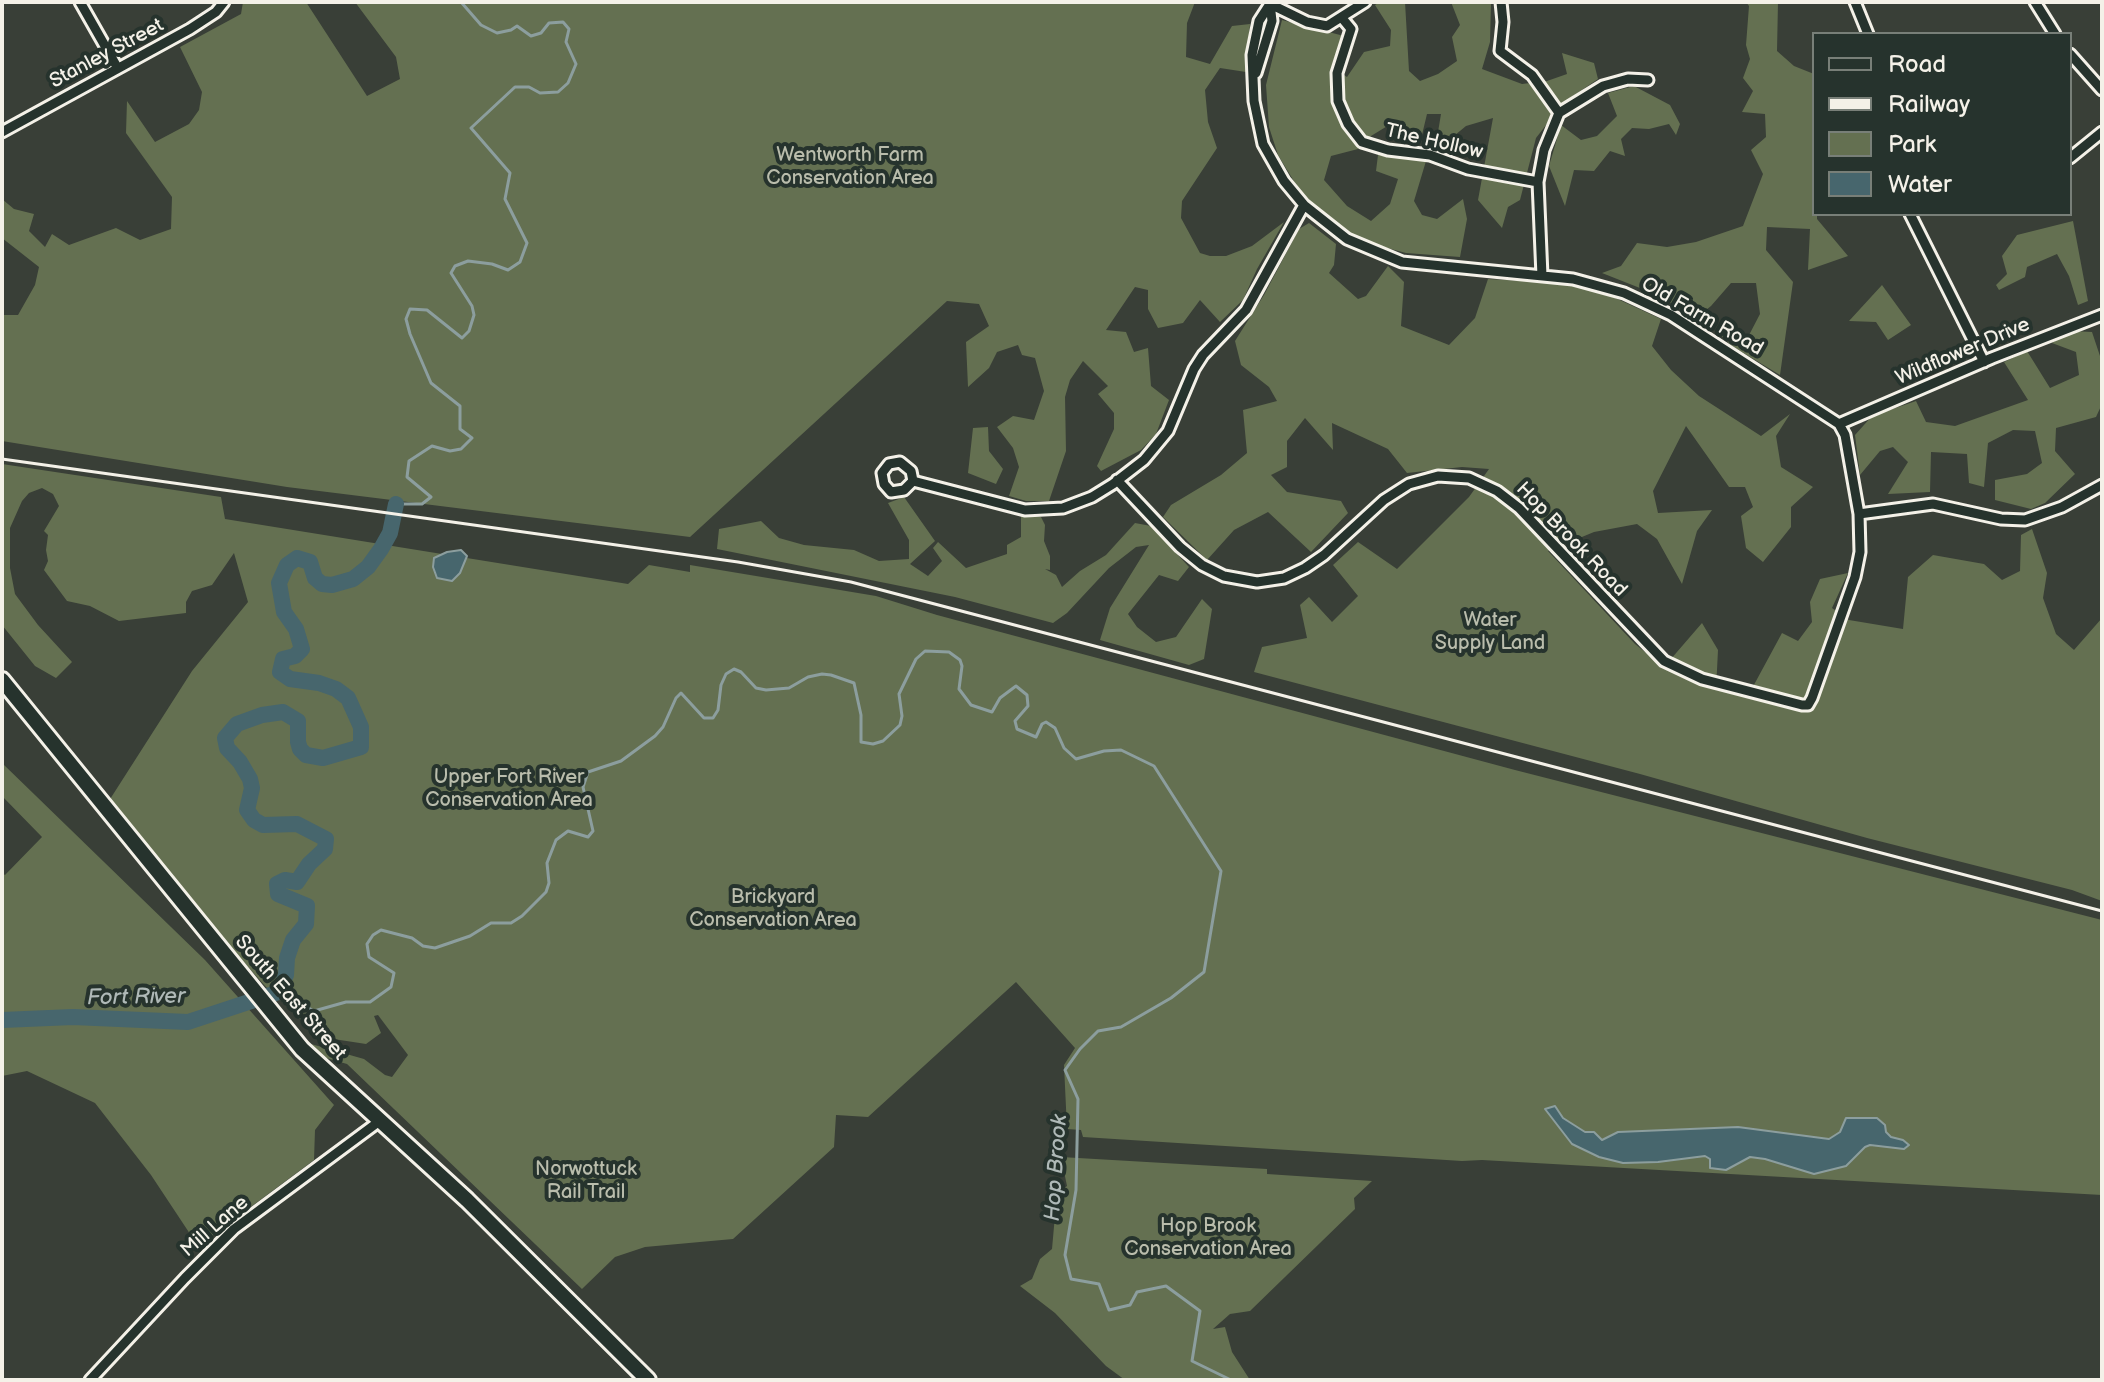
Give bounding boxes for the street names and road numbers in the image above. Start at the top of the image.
street label: Stanley Street [46,14,168,94]
street label: The Hollow [1383,119,1485,165]
street label: Old Farm Road [1637,272,1767,362]
street label: Wildflower Drive [1892,313,2034,391]
street label: Hop Brook Road [1510,478,1632,602]
street label: South East Street [229,931,351,1065]
street label: Mill Lane [176,1191,254,1263]

